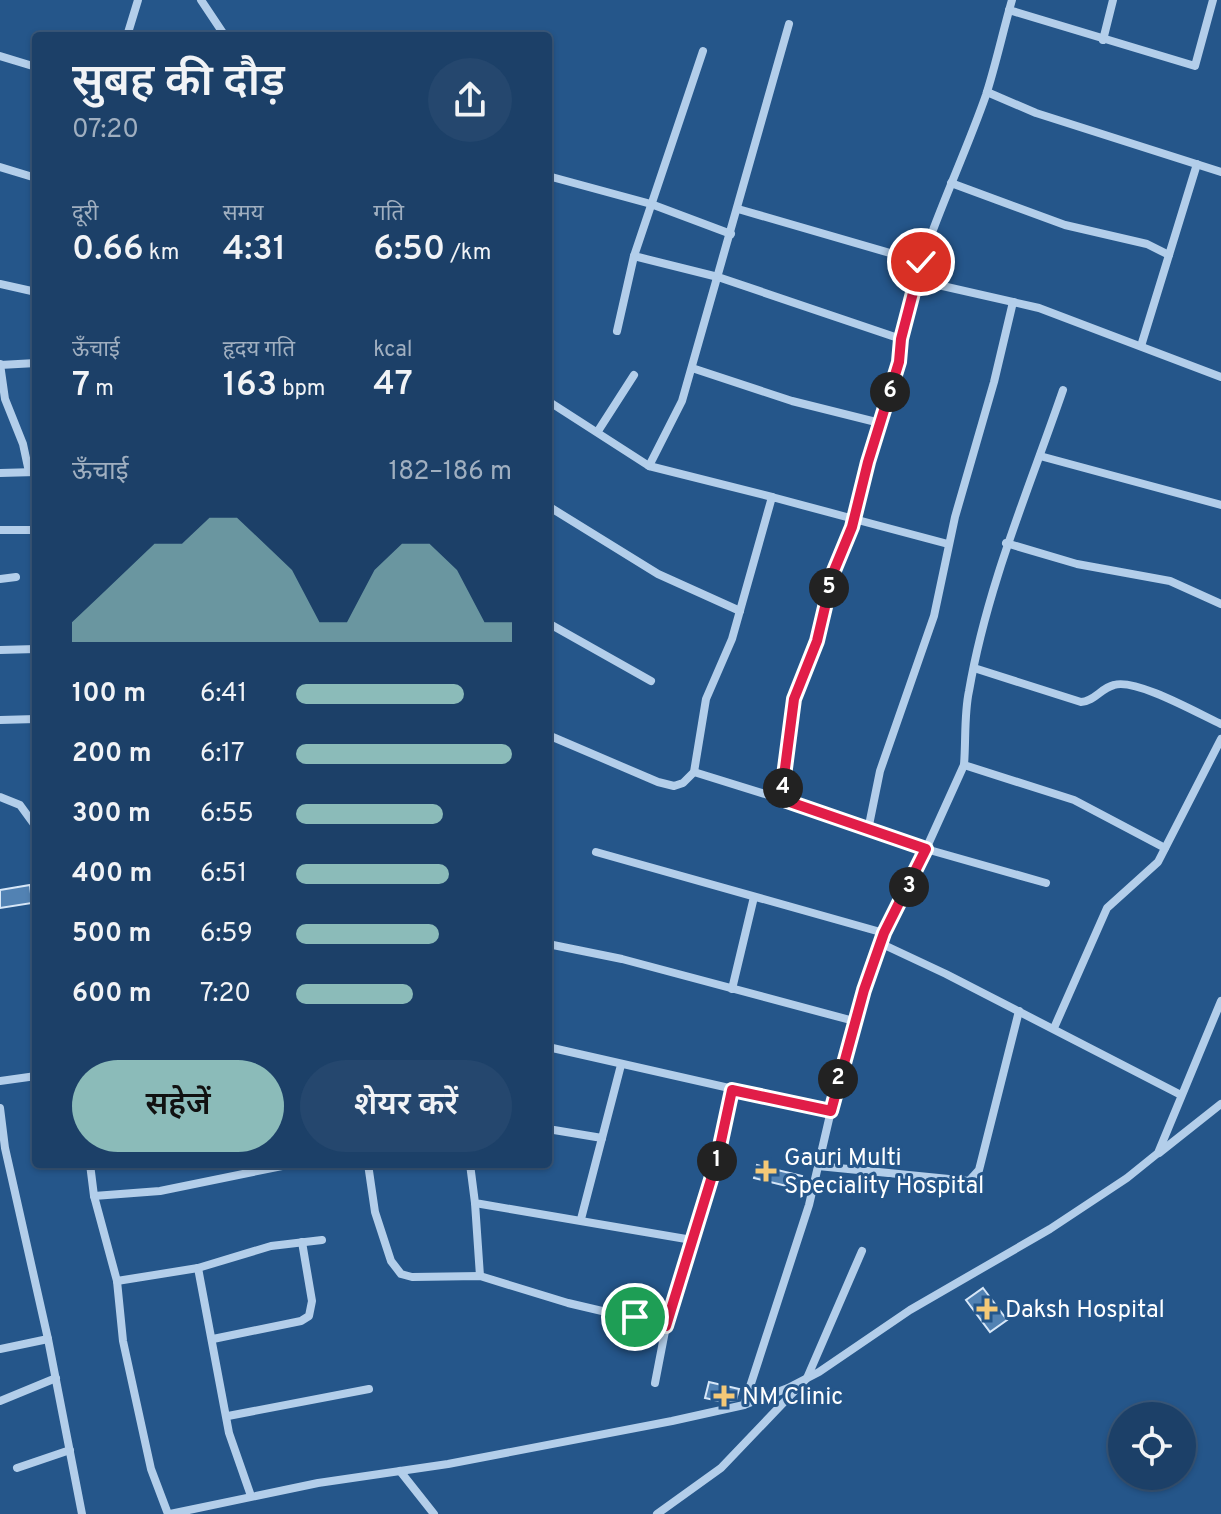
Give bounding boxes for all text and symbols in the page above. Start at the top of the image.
text: सुबह की दौड़ [72,56,285,112]
button: share [428,58,512,142]
text: 07:20 [72,114,139,147]
text: दूरी [72,201,98,228]
text: समय [223,201,263,228]
text: गति [373,201,404,228]
pin [887,228,955,296]
text: 0.66 [72,229,144,272]
text: 4:31 [223,229,286,272]
text: 6:50 [373,229,445,272]
text: km [144,240,179,267]
text: /km [445,240,491,267]
icon: check [899,240,943,284]
text: ऊँचाई [72,337,120,364]
text: हृदय गति [223,337,295,364]
text: kcal [373,337,412,364]
text: 47 [373,364,413,407]
text: 7 [72,365,90,408]
text: 163 [223,365,277,408]
pin: 6 [870,372,910,412]
text: m [90,376,114,403]
text: bpm [277,376,325,403]
text: 6 [883,378,897,405]
text: ऊँचाई [72,456,128,489]
text: 182–186 m [389,456,512,489]
pin: 5 [809,568,849,608]
text: 5 [822,574,836,601]
text: 100 m [72,678,146,711]
text: 6:41 [200,678,247,711]
text: 200 m [72,738,151,771]
text: 6:17 [200,738,245,771]
pin: 4 [763,768,803,808]
text: 4 [776,774,790,801]
text: 300 m [72,798,151,831]
text: 6:55 [200,798,254,831]
text: 400 m [72,858,152,891]
text: 6:51 [200,858,247,891]
pin: 3 [889,867,929,907]
text: 3 [902,873,916,900]
text: 500 m [72,918,151,951]
text: 6:59 [200,918,253,951]
text: 600 m [72,978,152,1011]
text: 7:20 [200,978,251,1011]
pin: 2 [818,1059,858,1099]
button: सहेजें [72,1060,284,1152]
button: शेयर करें [300,1060,512,1152]
text: 2 [831,1065,845,1092]
pin: 1 [697,1141,737,1181]
place label: Gauri Multi Speciality Hospital [784,1144,984,1202]
text: 1 [713,1147,721,1174]
marker: Gauri Multi Speciality Hospital [755,1160,777,1182]
pin [601,1283,669,1351]
icon: arrive [613,1295,657,1339]
place label: Daksh Hospital [1005,1296,1165,1326]
marker: Daksh Hospital [976,1298,998,1320]
place label: NM Clinic [742,1383,843,1413]
marker: NM Clinic [713,1385,735,1407]
map controls [1108,1402,1196,1490]
button: locate [1108,1402,1196,1490]

